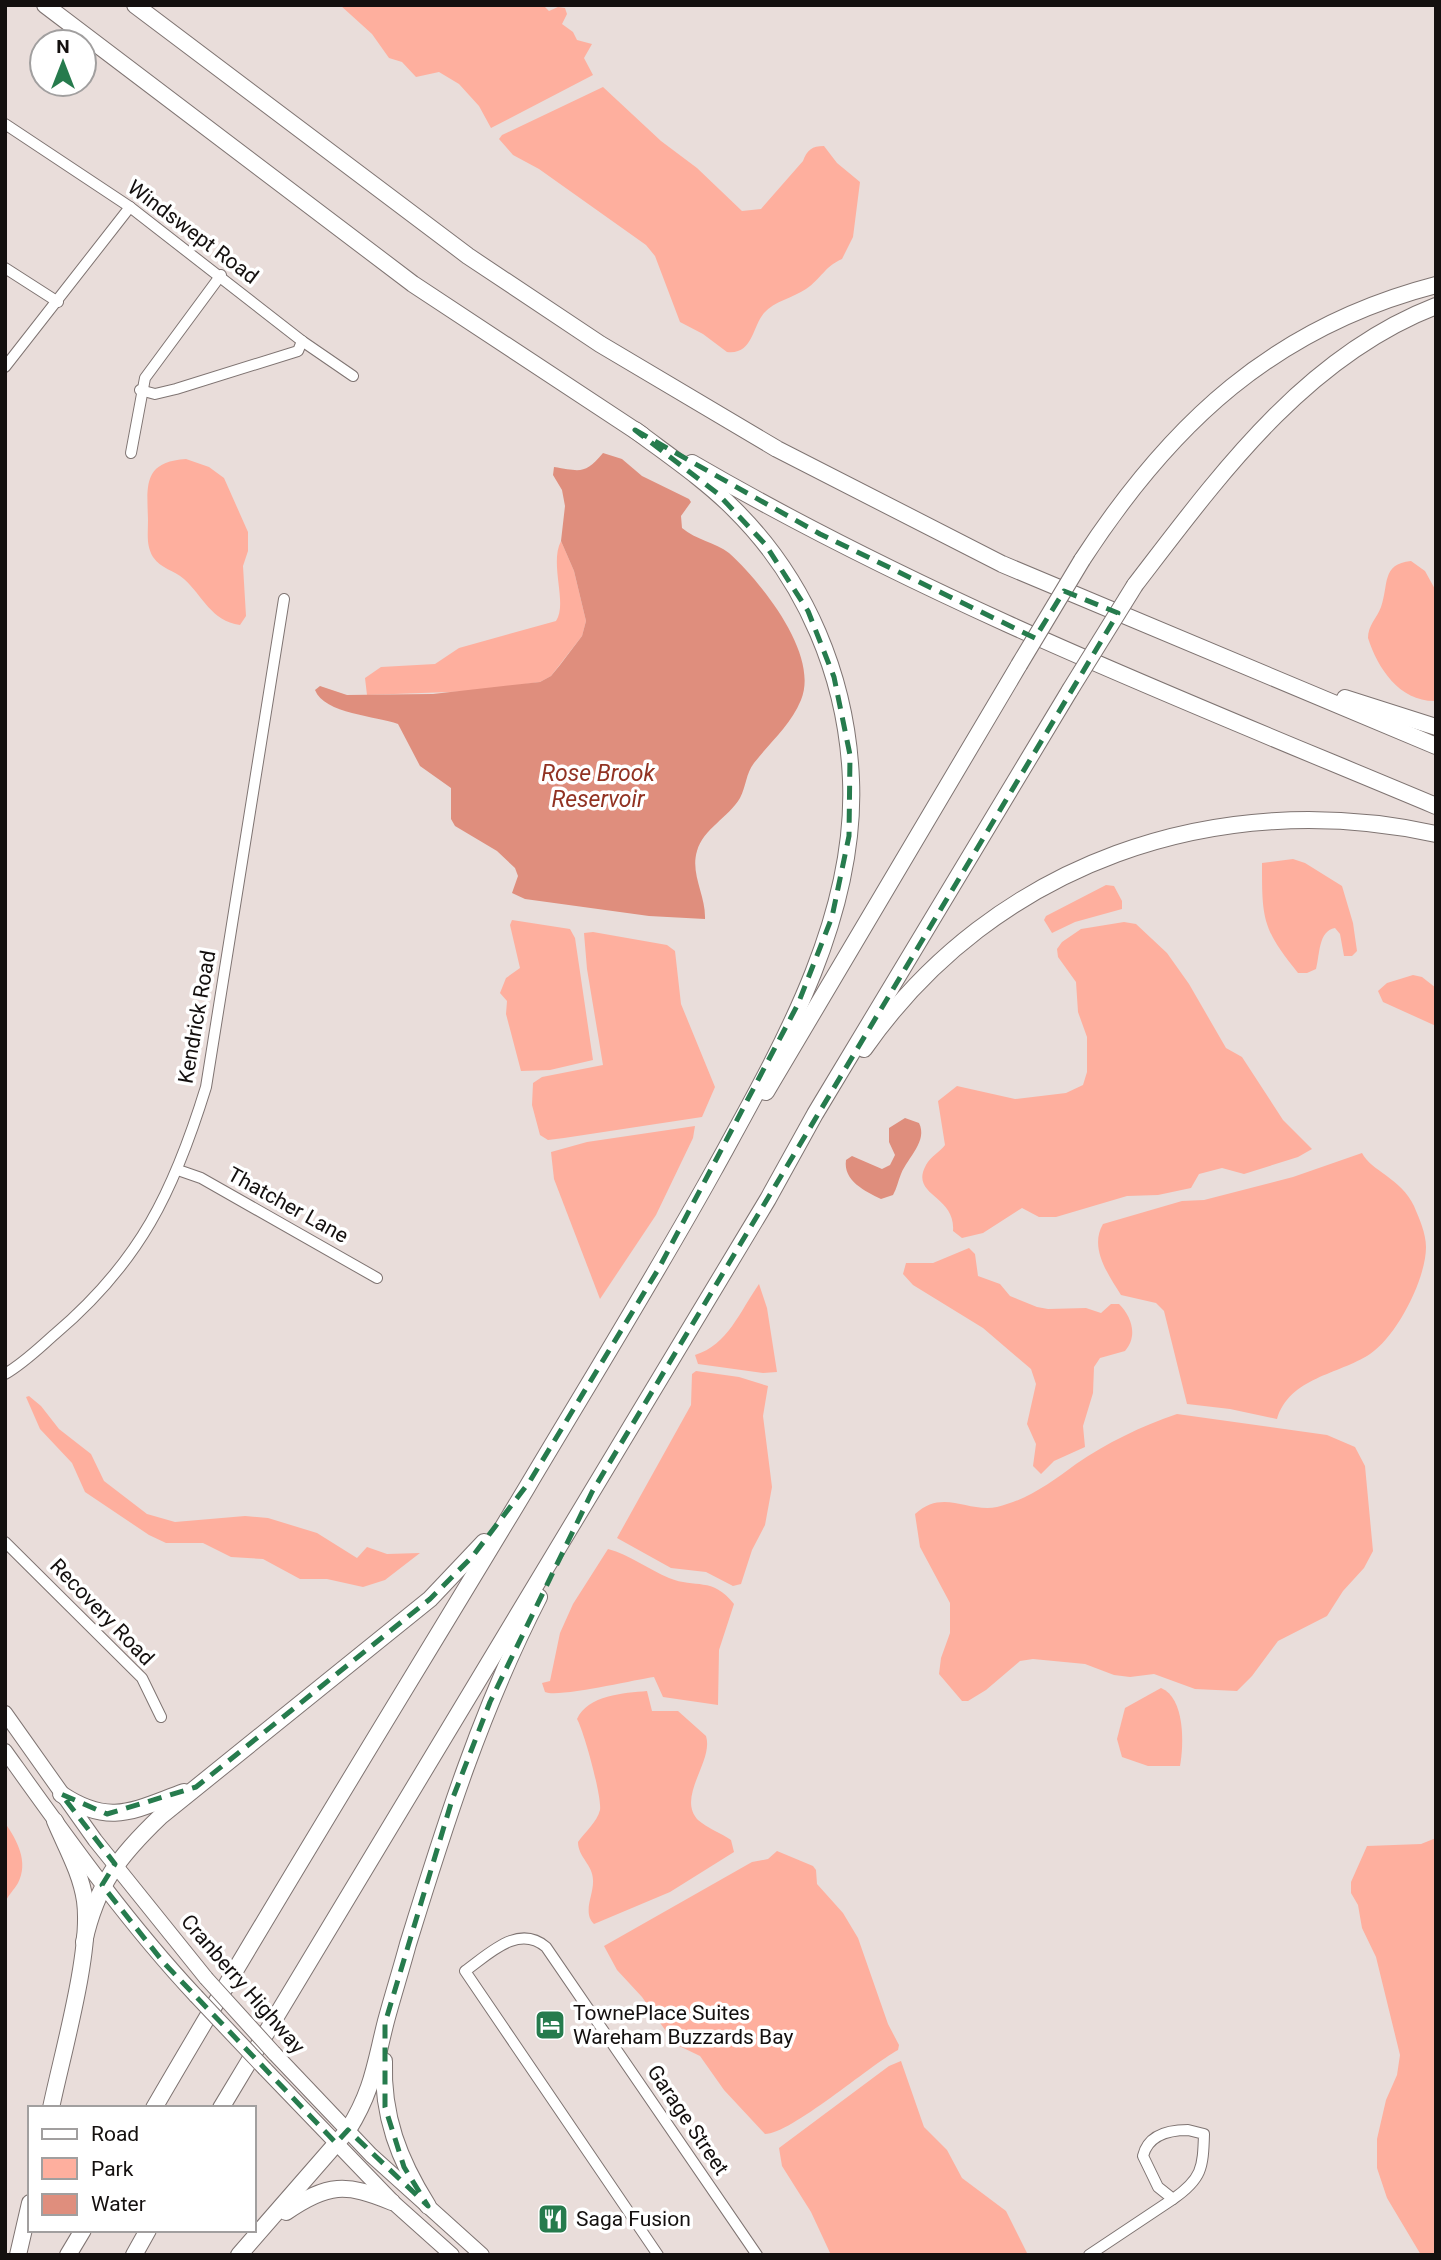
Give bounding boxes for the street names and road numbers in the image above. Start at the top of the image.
street label: Windswept Road [123,175,263,289]
street label: Kendrick Road [173,949,221,1085]
street label: Thatcher Lane [224,1162,352,1248]
street label: Recovery Road [45,1554,159,1670]
street label: Cranberry Highway [176,1910,310,2058]
street label: Garage Street [642,2060,734,2180]

